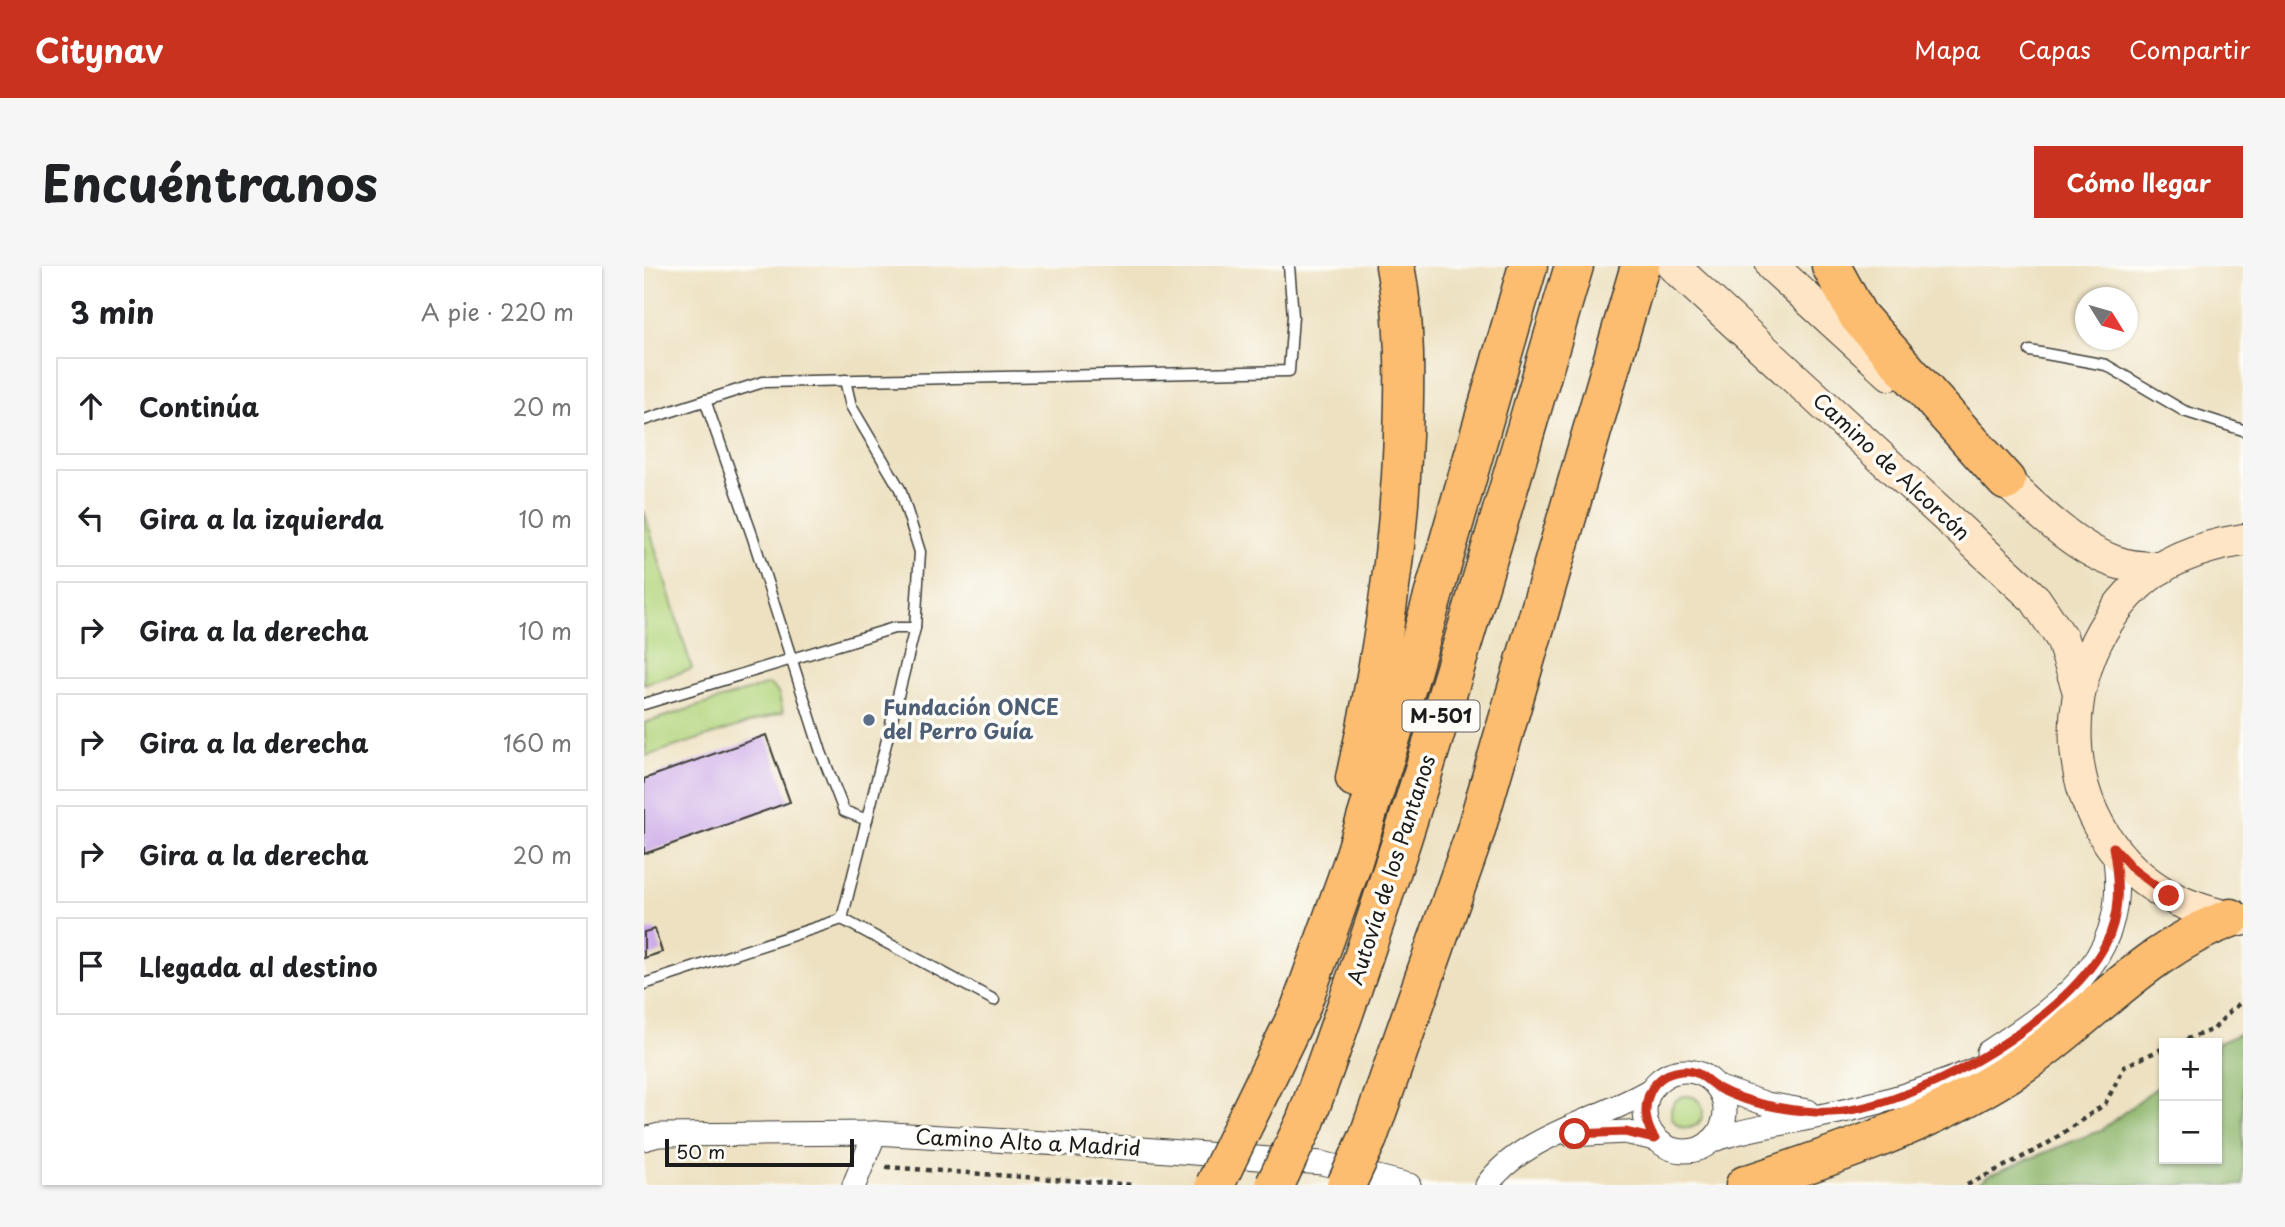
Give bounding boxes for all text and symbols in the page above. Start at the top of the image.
text: Citynav [35,24,163,74]
text: Mapa [1914,31,1980,67]
text: Capas [2018,31,2091,67]
text: Compartir [2129,31,2250,67]
text: Encuéntranos [42,145,378,219]
button: Cómo llegar [2034,146,2243,218]
north arrow [2075,287,2138,350]
text: 3 min [70,289,155,334]
text: A pie · 220 m [421,294,574,329]
street label: Camino de Alcorcón [1807,384,1978,547]
icon: ahead [72,387,110,425]
text: Continúa [139,387,259,426]
text: 20 m [513,389,572,424]
icon: left [72,499,110,537]
text: Gira a la izquierda [139,499,384,538]
text: 10 m [518,501,572,536]
icon: right [72,611,110,649]
text: Gira a la derecha [139,611,369,650]
text: 10 m [518,613,572,648]
place label: Fundación ONCE del Perro Guía [883,690,1059,746]
road number: M-501 [1402,701,1480,732]
marker: Fundación ONCE del Perro Guía [861,712,877,728]
icon: right [72,723,110,761]
text: Gira a la derecha [139,723,369,762]
text: 160 m [503,725,572,760]
street label: Autovía de los Pantanos [1338,750,1442,989]
icon: right [72,835,110,873]
text: Gira a la derecha [139,835,369,874]
text: 20 m [513,837,572,872]
route end [2153,880,2184,911]
icon: arrive [72,947,110,985]
text: Llegada al destino [139,947,378,986]
map controls [2159,1038,2222,1164]
button: + [2159,1038,2222,1101]
button: − [2159,1101,2222,1164]
route start [1559,1118,1590,1149]
street label: Camino Alto a Madrid [915,1119,1142,1163]
scale bar [665,1136,854,1168]
text: 50 m [676,1137,725,1165]

